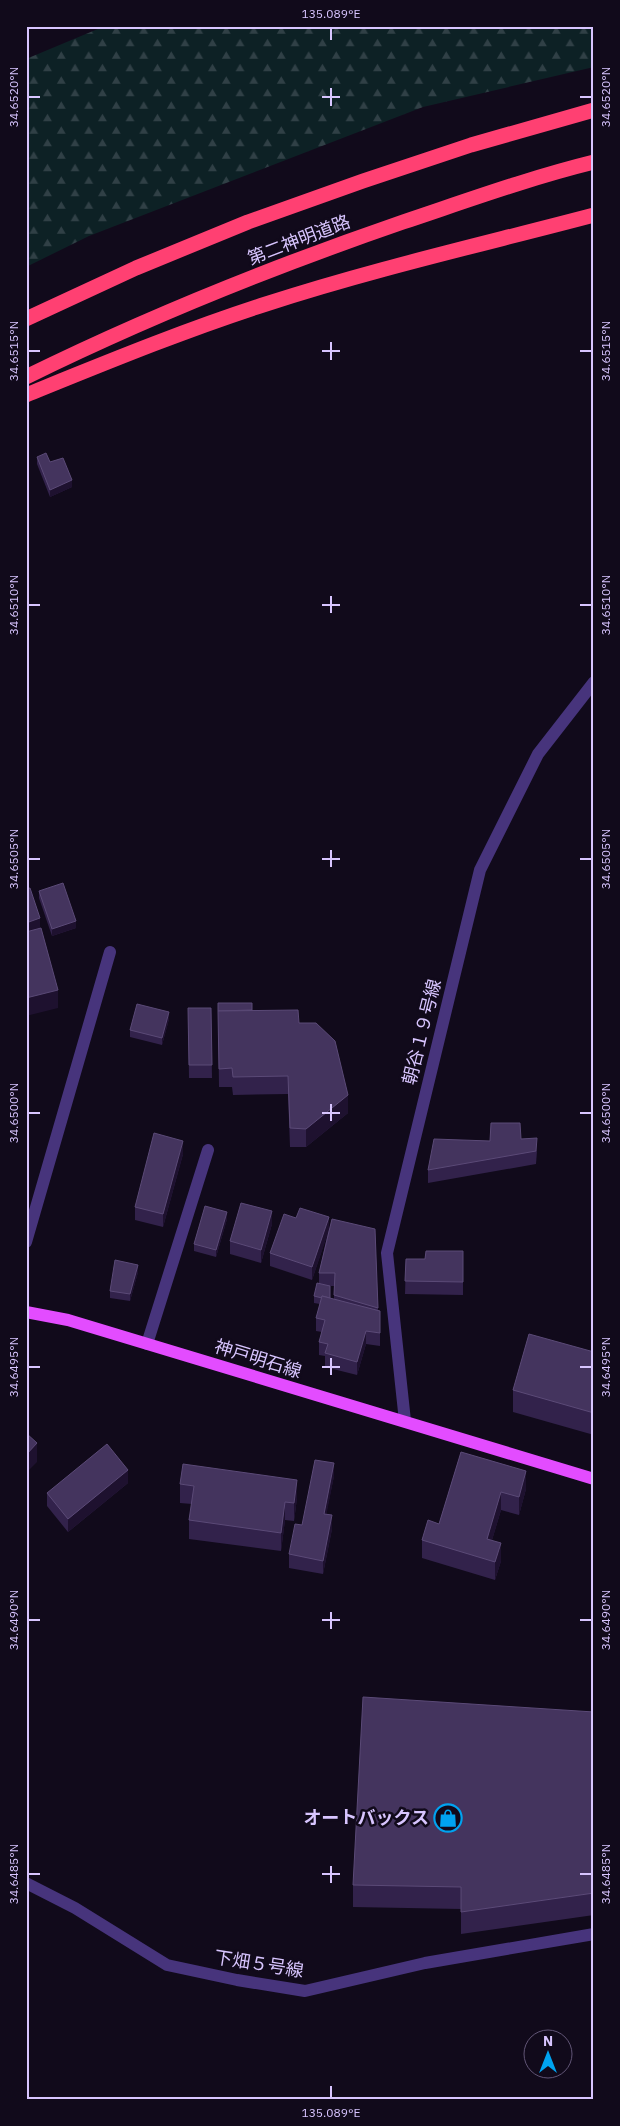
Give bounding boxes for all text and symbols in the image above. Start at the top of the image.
text: 135.089°E [301,6,361,21]
text: 34.6520°N [6,67,21,127]
text: 34.6520°N [598,67,613,127]
street label: 第二神明道路 [244,209,353,270]
text: 34.6515°N [6,321,21,381]
text: 34.6515°N [598,321,613,381]
text: 34.6510°N [6,575,21,635]
text: 34.6510°N [598,575,613,635]
text: 34.6505°N [6,829,21,889]
text: 34.6505°N [598,829,613,889]
street label: 朝谷１９号線 [397,977,446,1087]
text: 34.6500°N [6,1083,21,1143]
text: 34.6500°N [598,1083,613,1143]
street label: 神戸明石線 [212,1334,305,1383]
text: 34.6495°N [6,1337,21,1397]
text: 34.6495°N [598,1337,613,1397]
text: 34.6490°N [6,1590,21,1650]
text: 34.6490°N [598,1590,613,1650]
shop icon: オートバックス [433,1803,463,1833]
place label: オートバックス [304,1806,429,1829]
text: 34.6485°N [6,1844,21,1904]
text: 34.6485°N [598,1844,613,1904]
street label: 下畑５号線 [213,1945,305,1982]
north arrow [522,2028,572,2078]
text: N [543,2032,553,2050]
text: 135.089°E [301,2105,361,2120]

